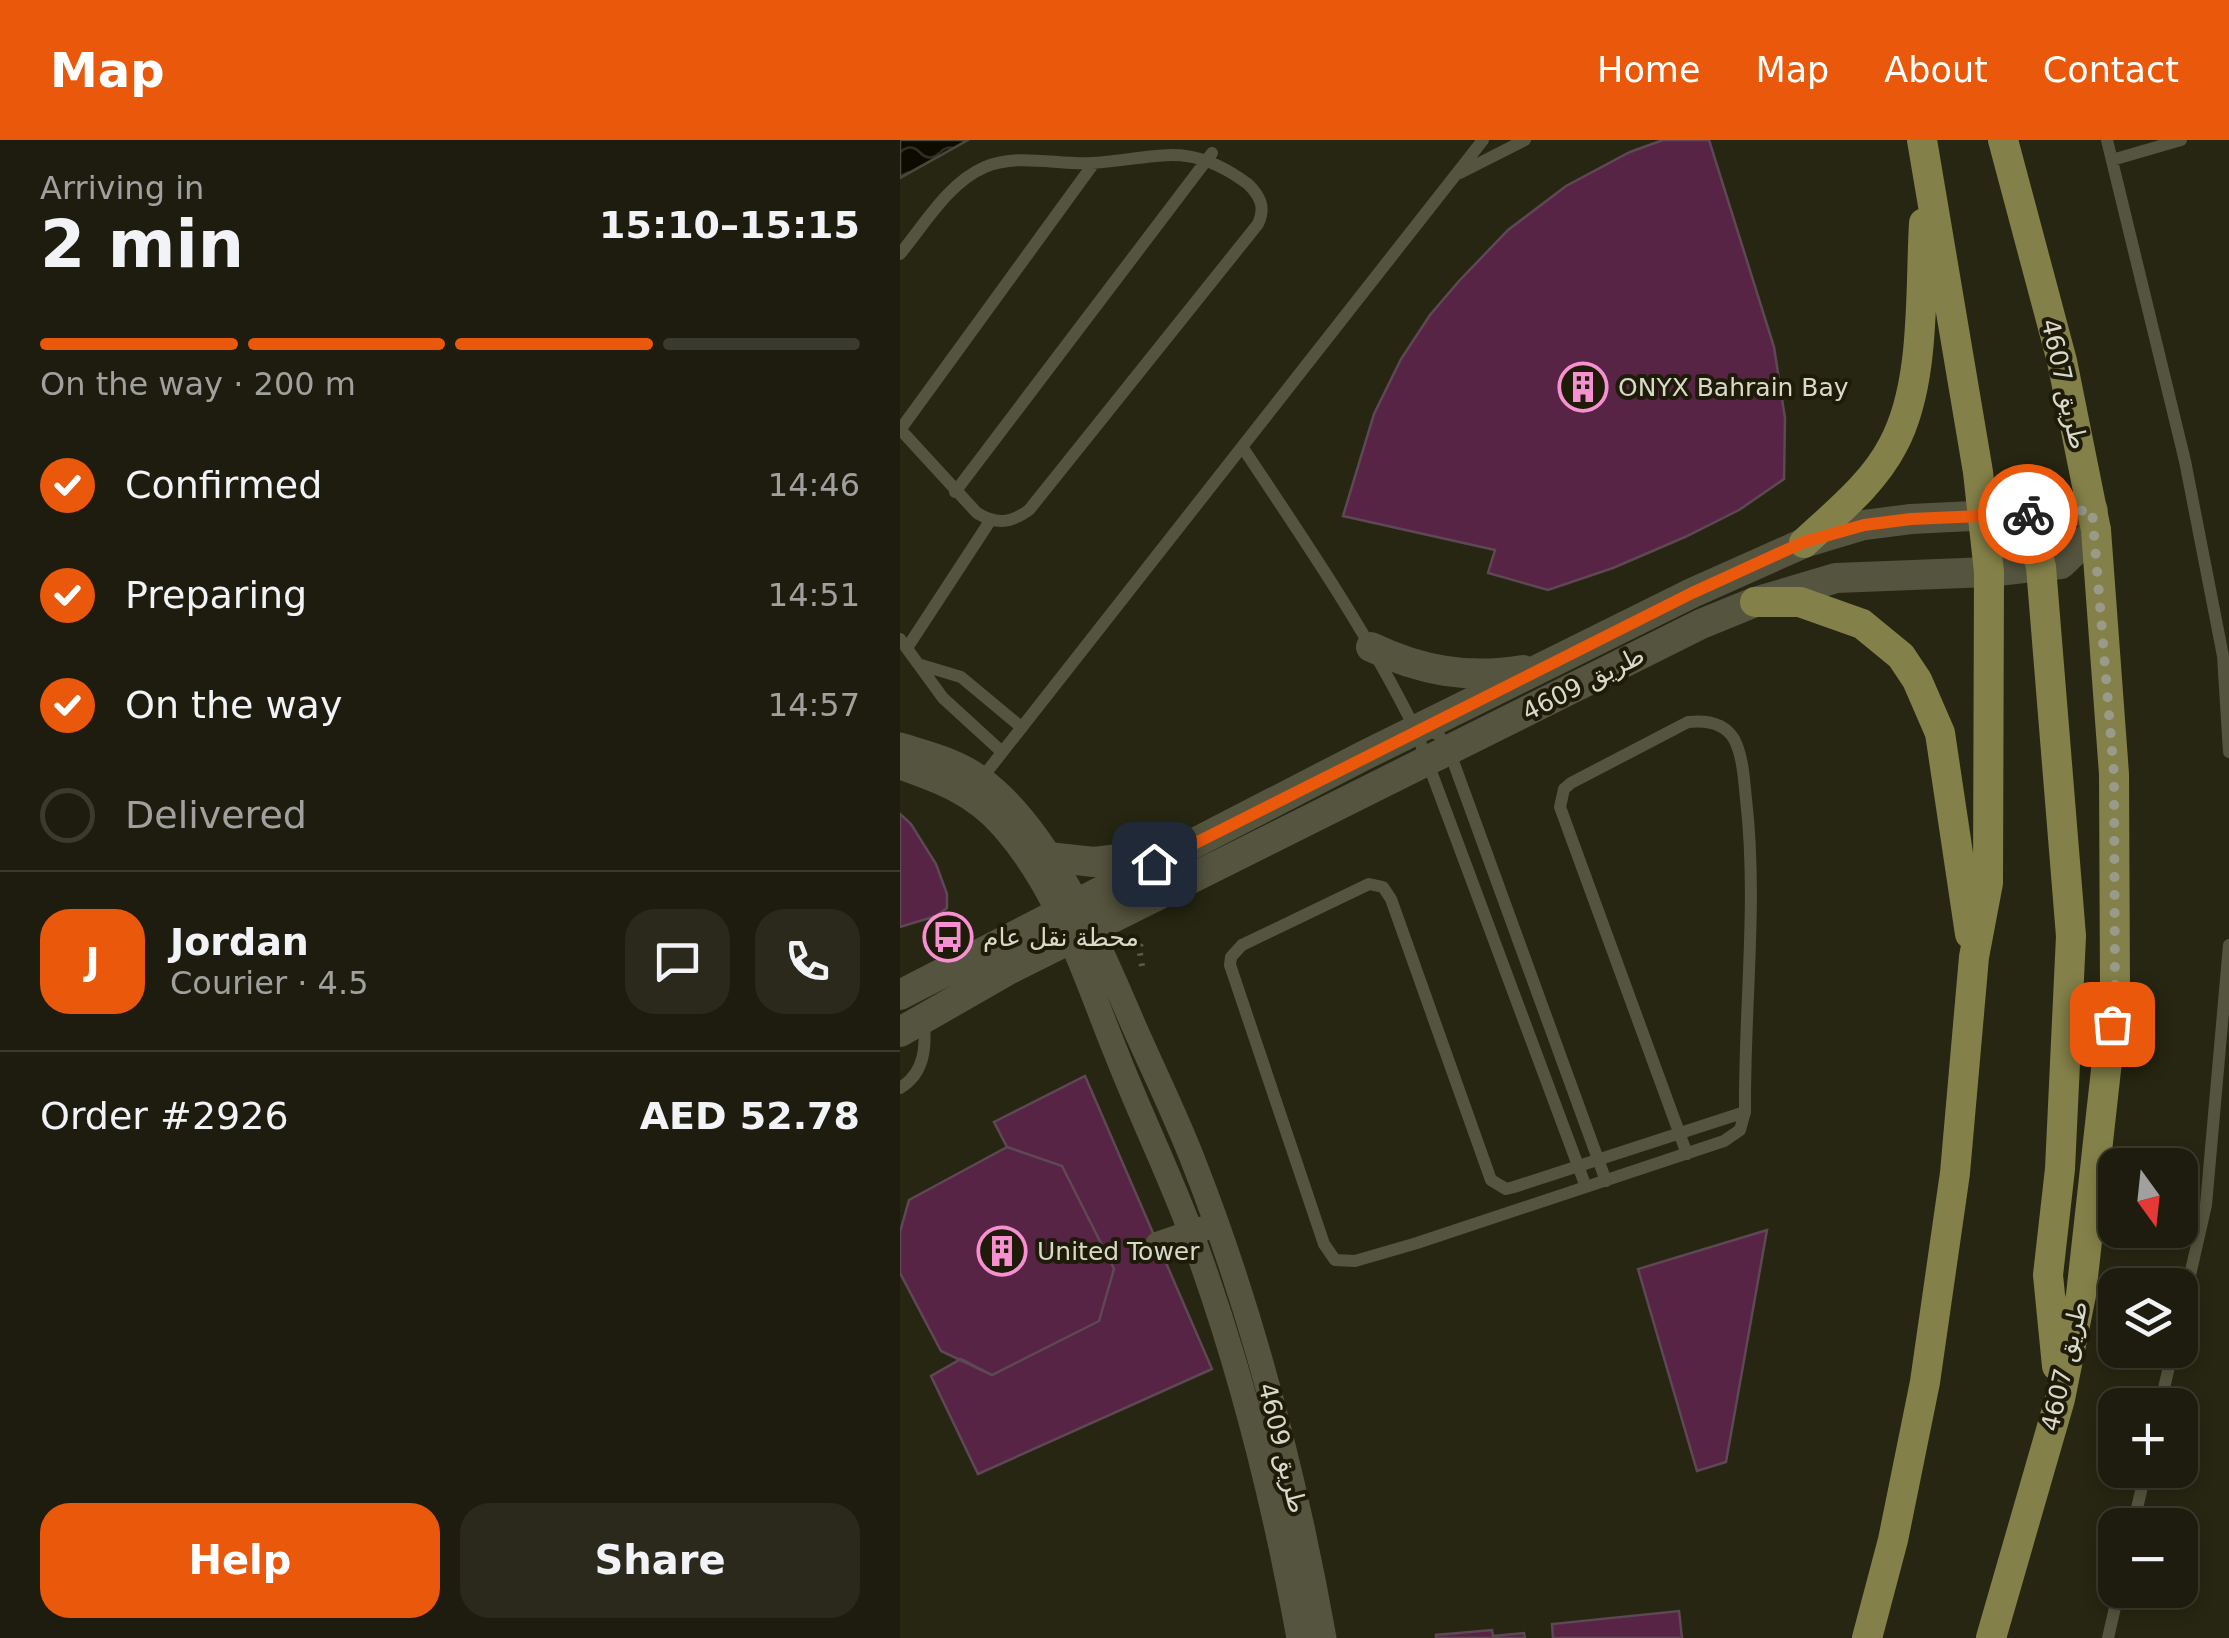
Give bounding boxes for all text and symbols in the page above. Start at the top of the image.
text: Map [50,42,165,98]
text: Home [1597,50,1700,90]
text: Map [1755,50,1829,90]
text: About [1884,50,1988,90]
text: Contact [2043,50,2179,90]
text: Arriving in [40,169,204,207]
text: 15:10–15:15 [599,203,860,247]
text: 2 min [40,207,244,282]
street label: طريق 4607 [2035,316,2094,452]
building icon: ONYX Bahrain Bay [1557,361,1609,413]
text: On the way · 200 m [40,365,356,403]
place label: ONYX Bahrain Bay [1618,373,1849,402]
icon: check [40,458,95,513]
text: Confirmed [125,463,322,507]
courier [1978,464,2078,564]
text: 14:46 [768,466,860,504]
icon: bike [2001,487,2056,542]
icon: check [40,568,95,623]
text: Preparing [125,573,307,617]
text: 14:51 [768,576,860,614]
street label: طريق 4609 [1517,640,1649,727]
icon: check [40,678,95,733]
text: On the way [125,683,342,727]
text: 14:57 [768,686,860,724]
text: Delivered [125,793,307,837]
pin [1112,822,1197,907]
icon: home [1127,837,1182,892]
button: chat [625,909,730,1014]
button: phone [755,909,860,1014]
bus stop icon: محطة نقل عام [922,911,974,963]
text: Jordan [170,920,309,964]
place label: محطة نقل عام [983,923,1139,952]
text: J [85,939,100,983]
text: Courier · 4.5 [170,964,369,1002]
pin [2070,982,2155,1067]
icon: bag [2085,997,2140,1052]
text: Order #2926 [40,1094,289,1138]
text: AED 52.78 [640,1094,860,1138]
north arrow [2098,1148,2198,1248]
map controls [2098,1148,2198,1608]
building icon: United Tower [976,1225,1028,1277]
place label: United Tower [1037,1237,1200,1266]
button: layers [2098,1268,2198,1368]
street label: طريق 4607 [2035,1298,2094,1434]
street label: طريق 4609 [1252,1380,1313,1516]
button: + [2098,1388,2198,1488]
button: Help [40,1503,440,1618]
button: Share [460,1503,860,1618]
button: − [2098,1508,2198,1608]

